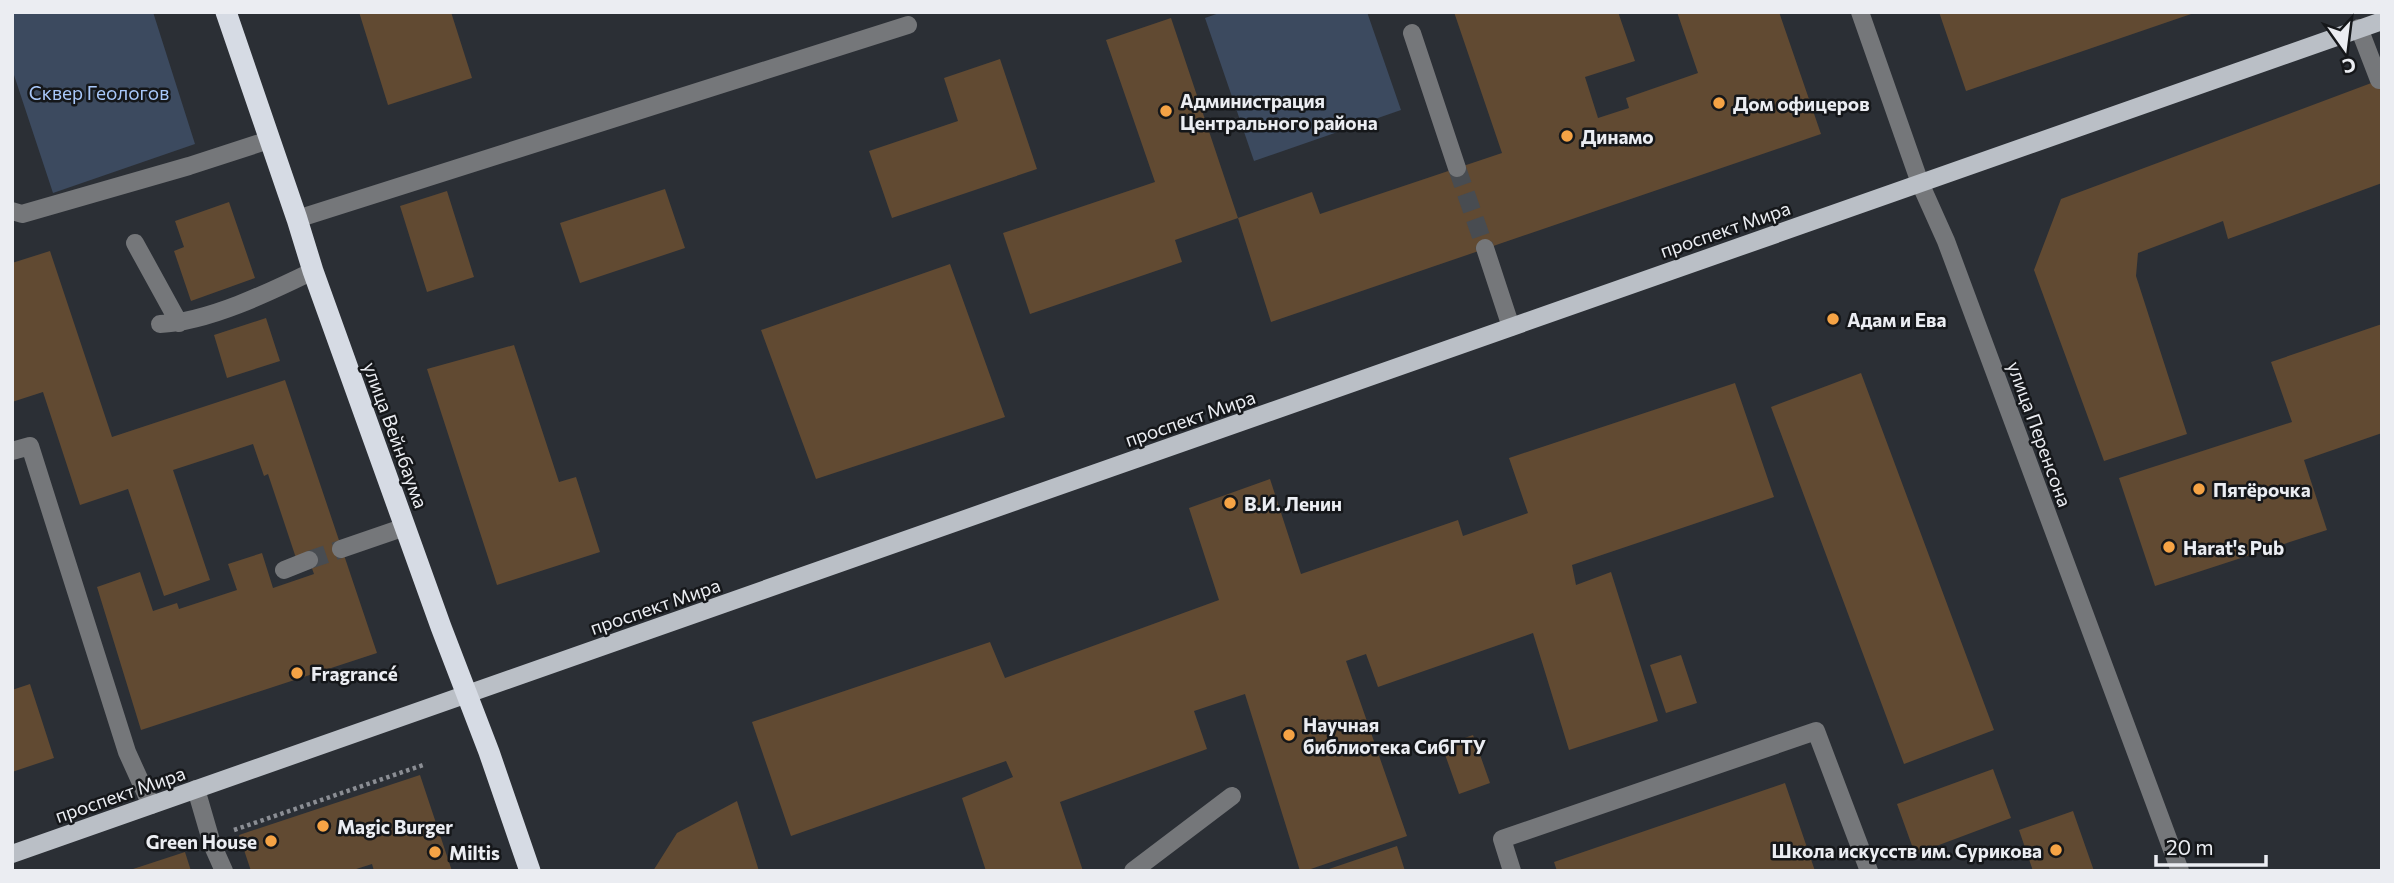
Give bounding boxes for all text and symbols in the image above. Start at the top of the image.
north arrow [2310,14,2380,84]
text: С [2340,53,2358,79]
park label: Сквер Геологов [29,81,169,104]
place label: Администрация Центрального района [1180,89,1378,134]
place label: Дом офицеров [1733,92,1870,115]
marker: Дом офицеров [1711,95,1727,111]
marker: Администрация Центрального района [1158,103,1174,119]
place label: Динамо [1581,125,1654,148]
marker: Динамо [1559,128,1575,144]
street label: проспект Мира [1657,196,1793,262]
place label: Адам и Ева [1847,308,1946,331]
marker: Адам и Ева [1825,311,1841,327]
street label: улица Перенсона [2003,358,2077,510]
street label: улица Вейнбаума [359,359,433,511]
street label: проспект Мира [1122,385,1258,451]
place label: Пятёрочка [2213,478,2311,501]
marker: Пятёрочка [2191,481,2207,497]
place label: В.И. Ленин [1244,492,1342,515]
marker: В.И. Ленин [1222,495,1238,511]
place label: Harat's Pub [2183,536,2284,559]
marker: Harat's Pub [2161,539,2177,555]
street label: проспект Мира [587,573,723,639]
place label: Fragrancé [311,662,398,685]
marker: Fragrancé [289,665,305,681]
place label: Научная библиотека СибГТУ [1303,713,1486,758]
marker: Научная библиотека СибГТУ [1281,727,1297,743]
street label: проспект Мира [52,761,188,827]
place label: Magic Burger [337,815,453,838]
marker: Magic Burger [315,818,331,834]
scale bar [2156,824,2266,868]
place label: Green House [146,830,257,853]
marker: Green House [263,833,279,849]
text: 20 m [2166,834,2214,859]
place label: Школа искусств им. Сурикова [1772,839,2042,862]
place label: Miltis [449,841,500,864]
marker: Школа искусств им. Сурикова [2048,842,2064,858]
marker: Miltis [427,844,443,860]

